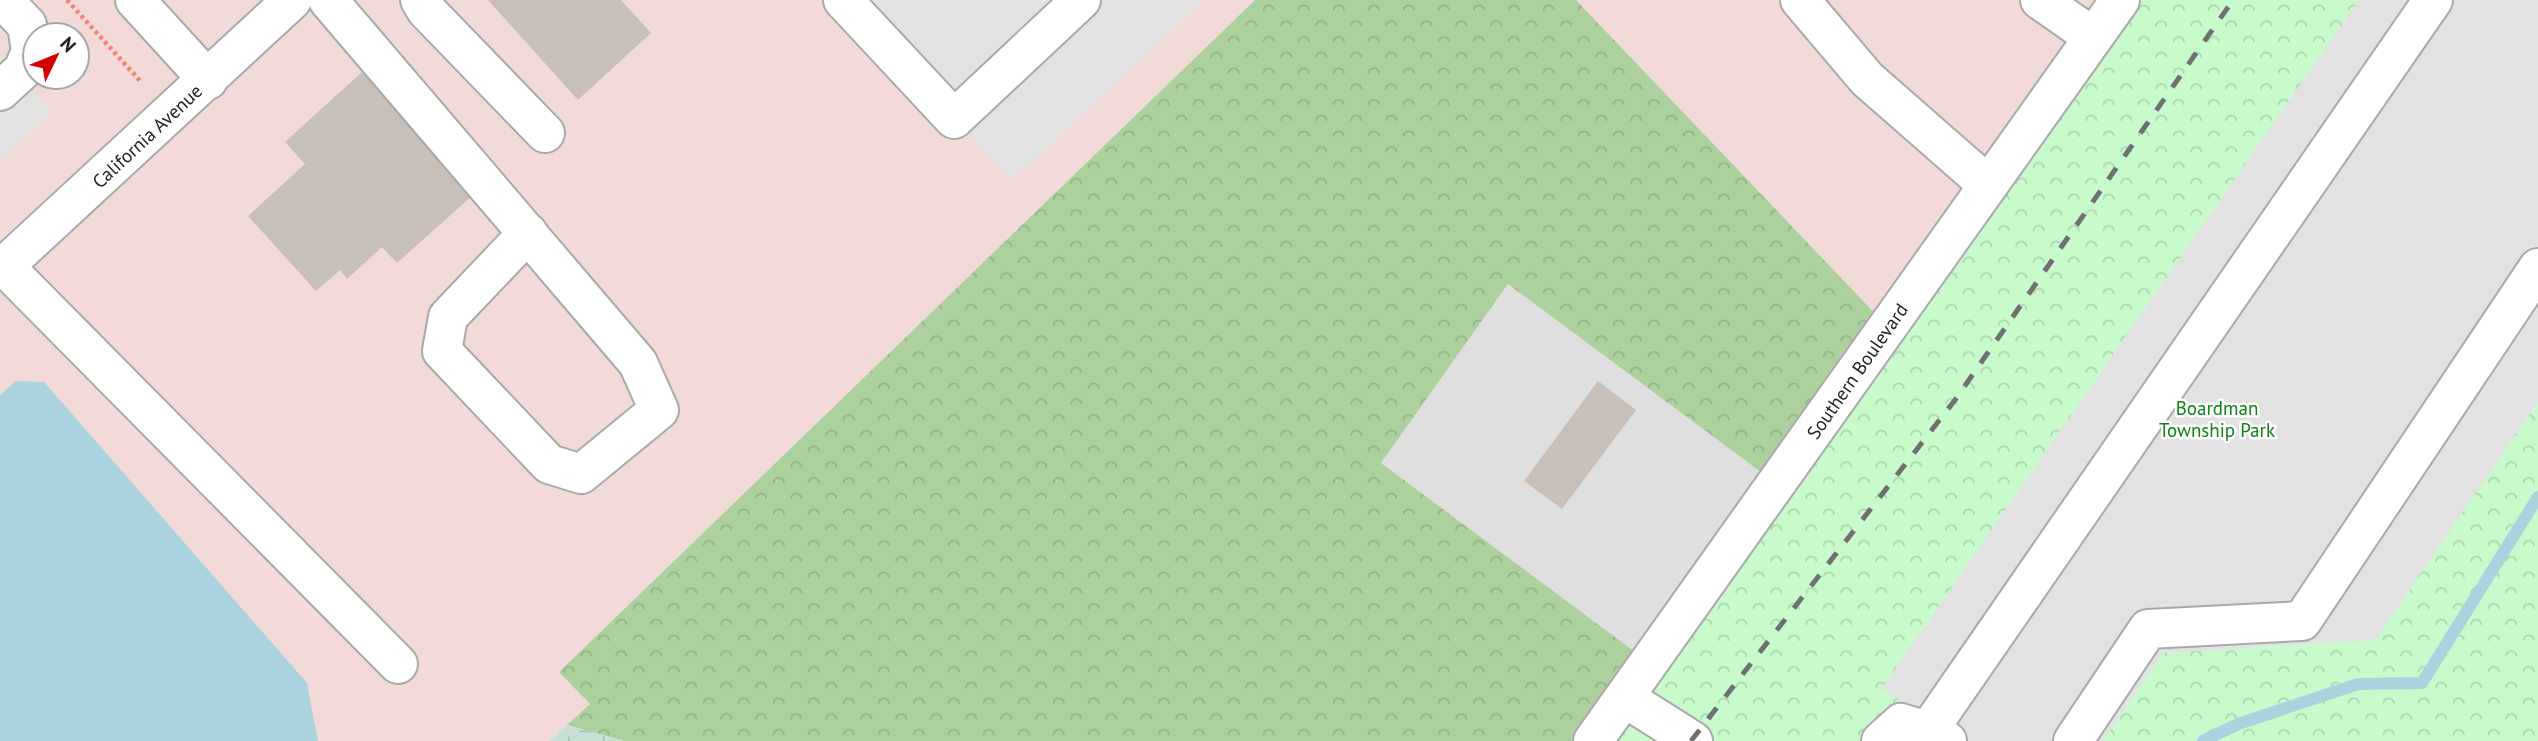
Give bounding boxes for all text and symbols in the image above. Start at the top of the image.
north arrow [21,21,91,91]
text: N [55,32,81,57]
street label: California Avenue [87,79,207,193]
street label: Southern Boulevard [1801,298,1913,444]
park label: Boardman Township Park [2159,396,2275,442]

